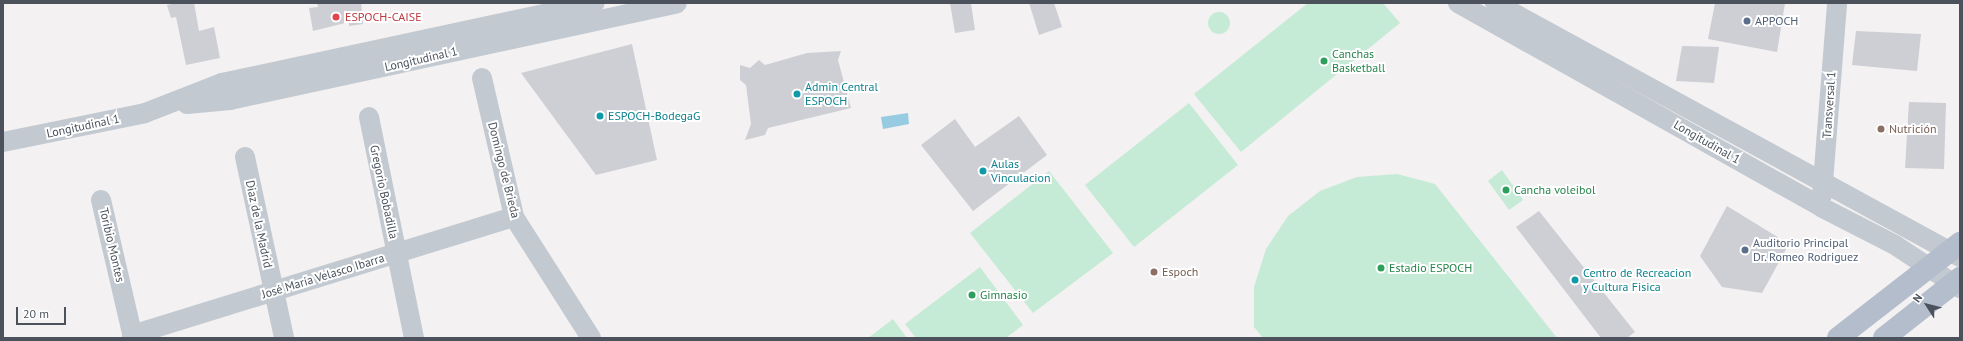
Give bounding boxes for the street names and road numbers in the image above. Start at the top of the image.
street label: Longitudinal 1 [383,44,459,74]
street label: Transversal 1 [1819,71,1839,139]
street label: Longitudinal 1 [45,111,121,141]
street label: Longitudinal 1 [1671,117,1743,167]
street label: Domingo de Brieda [485,120,523,220]
street label: Gregorio Bobadilla [367,144,401,240]
street label: Diaz de la Madrid [243,179,275,269]
street label: Toribio Montes [96,206,128,284]
street label: José María Velasco Ibarra [260,250,386,302]

